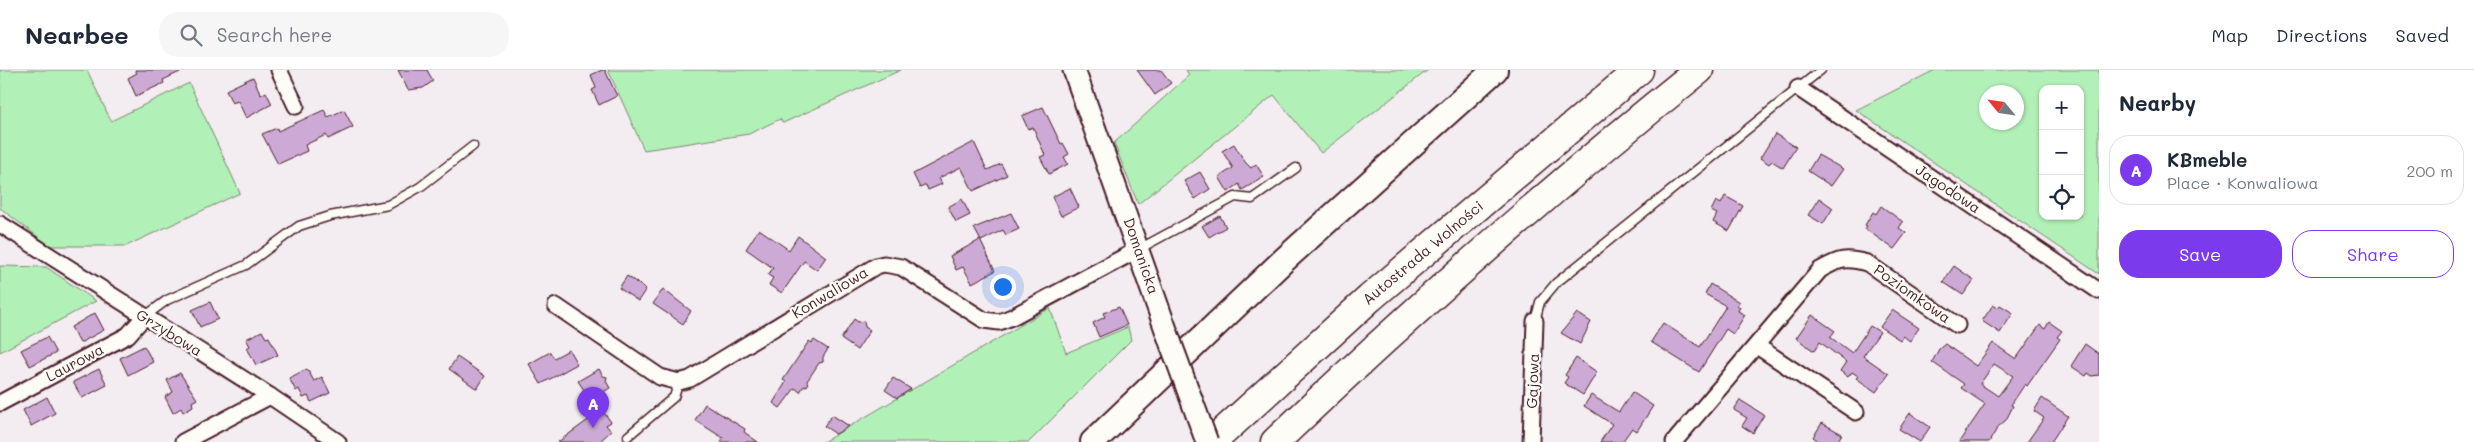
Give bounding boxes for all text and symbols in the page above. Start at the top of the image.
search box [159,12,509,57]
text: Nearbee [25,19,129,50]
icon: search [177,21,205,49]
text: Search here [217,22,332,47]
text: Map [2211,23,2248,47]
text: Directions [2276,23,2368,47]
text: Saved [2396,23,2449,47]
north arrow [1979,85,2024,130]
map controls [2039,85,2084,220]
button: + [2039,85,2084,130]
text: Nearby [2119,89,2196,116]
button: − [2039,130,2084,175]
text: KBmeble [2167,147,2247,172]
street label: Jagodowa [1912,159,1985,217]
text: A [2130,160,2142,181]
text: 200 m [2406,160,2453,181]
text: Place · Konwaliowa [2167,172,2319,193]
button: locate [2039,175,2084,220]
street label: Autostrada Wolności [1358,196,1487,309]
street label: Domanicka [1120,215,1164,297]
button: Save [2119,230,2282,278]
button: Share [2292,230,2454,278]
street label: Poziomkowa [1870,259,1955,327]
street label: Konwaliowa [788,262,871,323]
your location [990,274,1016,300]
street label: Grzybowa [133,304,206,360]
street label: Laurowa [42,339,107,386]
street label: Gajowa [1521,353,1543,409]
pin: A [577,387,609,428]

